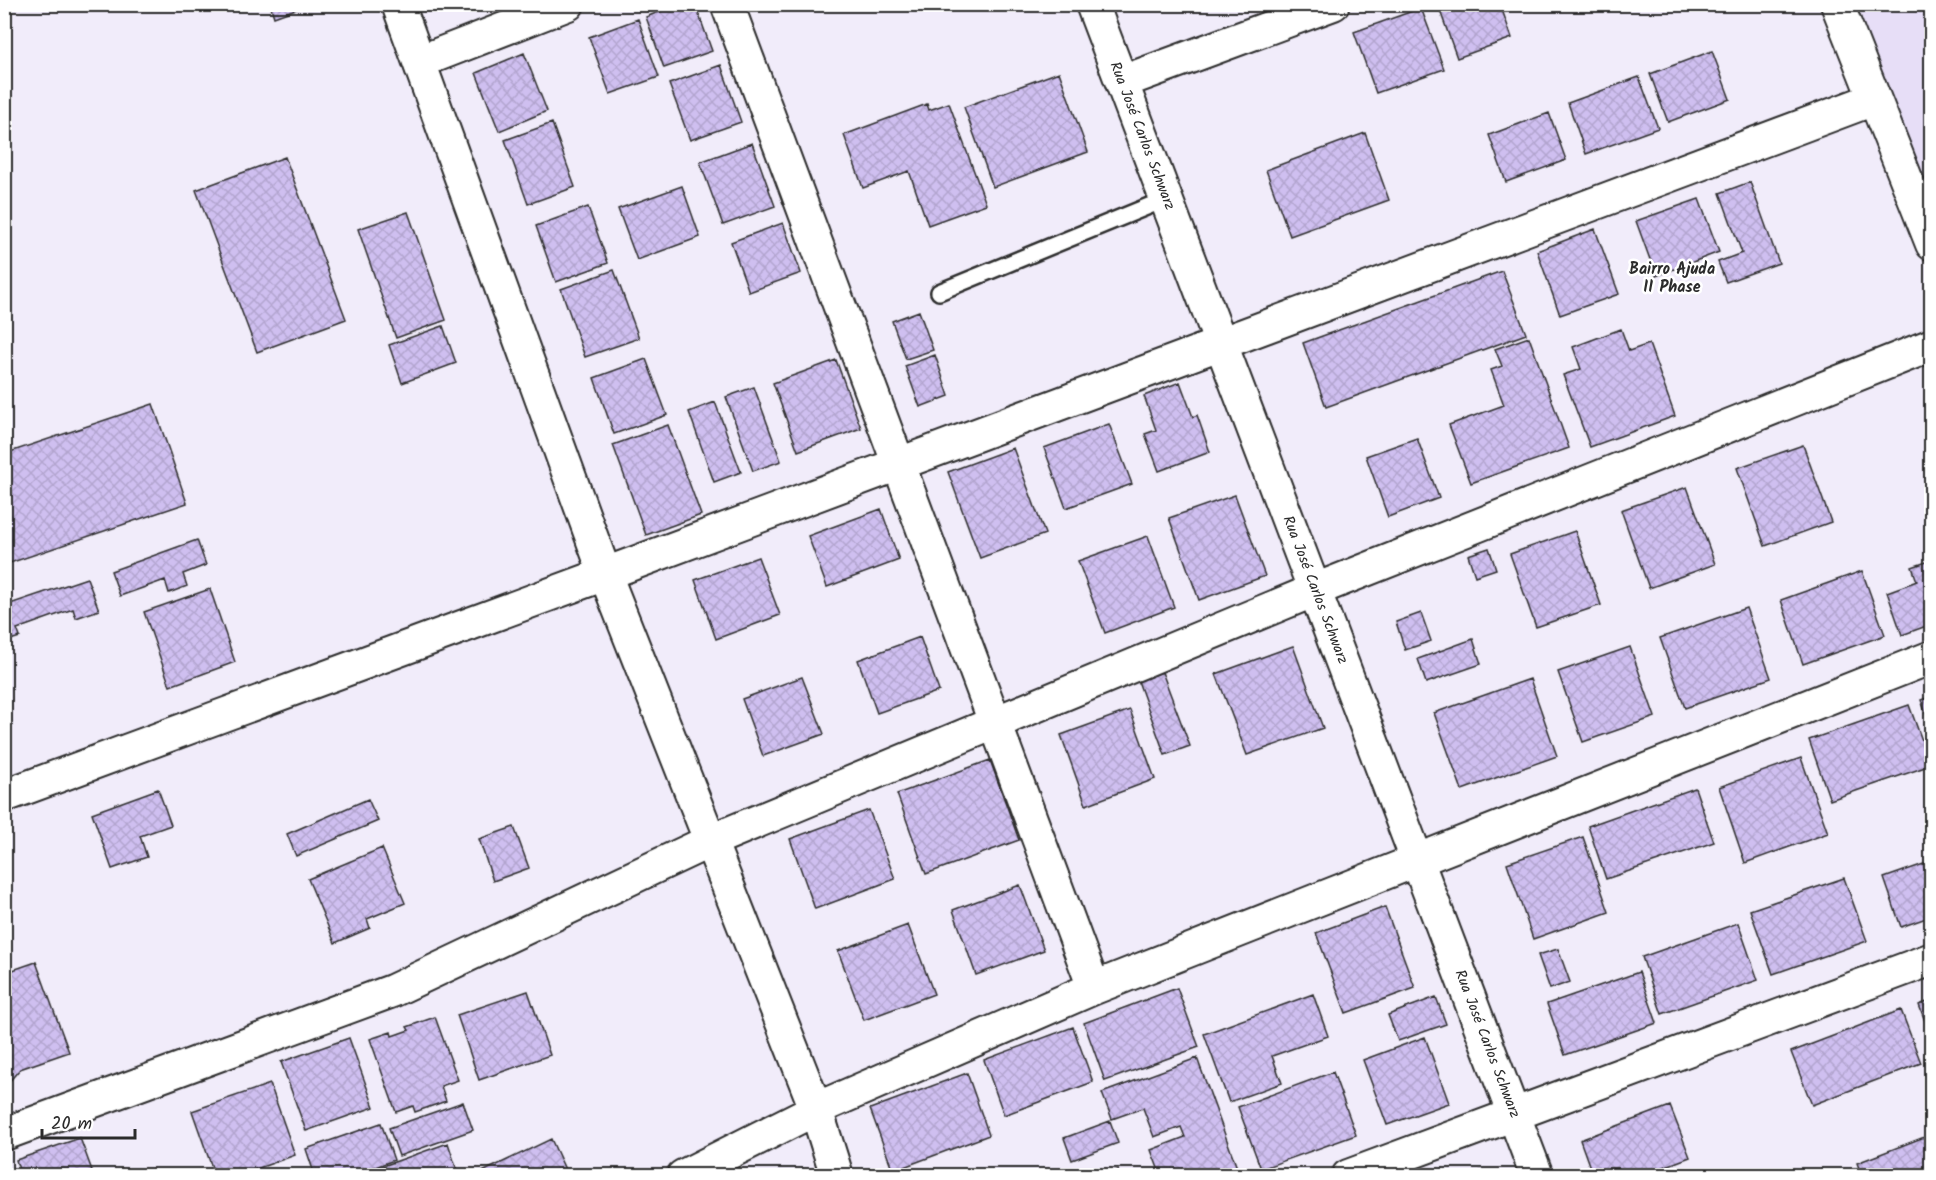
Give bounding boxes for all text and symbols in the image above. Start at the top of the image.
street label: Rua José Carlos Schwarz [1103,58,1181,214]
district label: Bairro Ajuda II Phase [1629,257,1715,300]
street label: Rua José Carlos Schwarz [1276,512,1354,668]
street label: Rua José Carlos Schwarz [1448,966,1526,1122]
scale bar [42,1102,135,1140]
text: 20 m [51,1110,92,1139]

